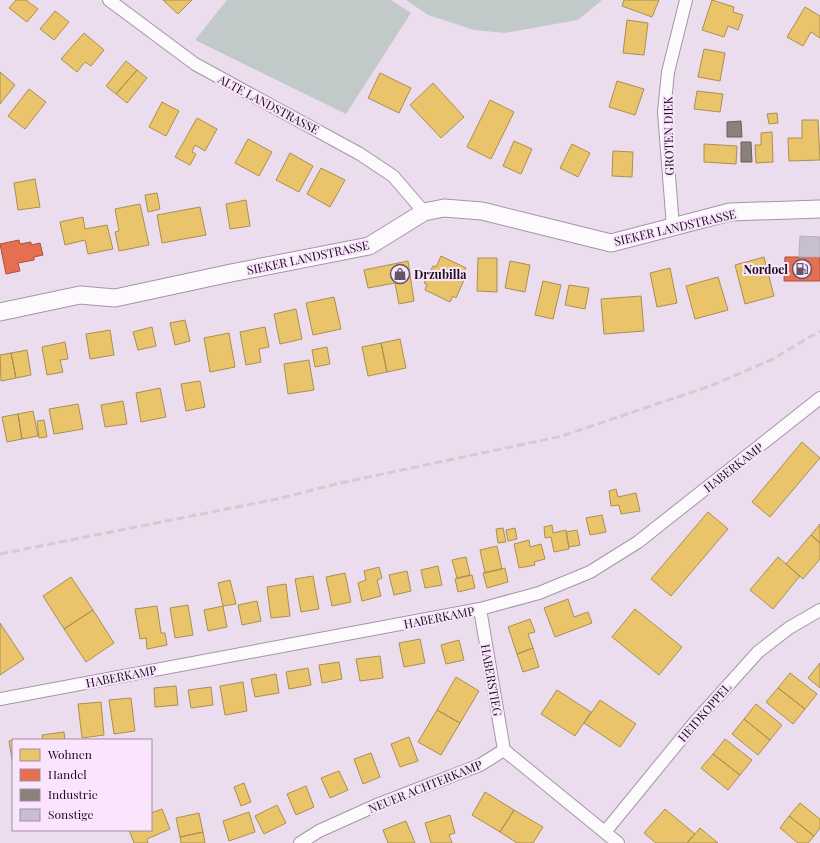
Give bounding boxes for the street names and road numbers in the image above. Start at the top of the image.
street label: ALTE LANDSTRASSE [215,70,322,137]
street label: GROTEN DIEK [659,96,677,176]
street label: SIEKER LANDSTRASSE [612,205,738,249]
street label: SIEKER LANDSTRASSE [245,236,371,278]
street label: HABERKAMP [700,439,766,495]
street label: HABERKAMP [402,602,476,632]
street label: HABERSTIEG [478,643,506,718]
street label: HABERKAMP [84,661,158,691]
street label: HEIDKOPPEL [674,679,734,745]
street label: NEUER ACHTERKAMP [366,756,484,816]

